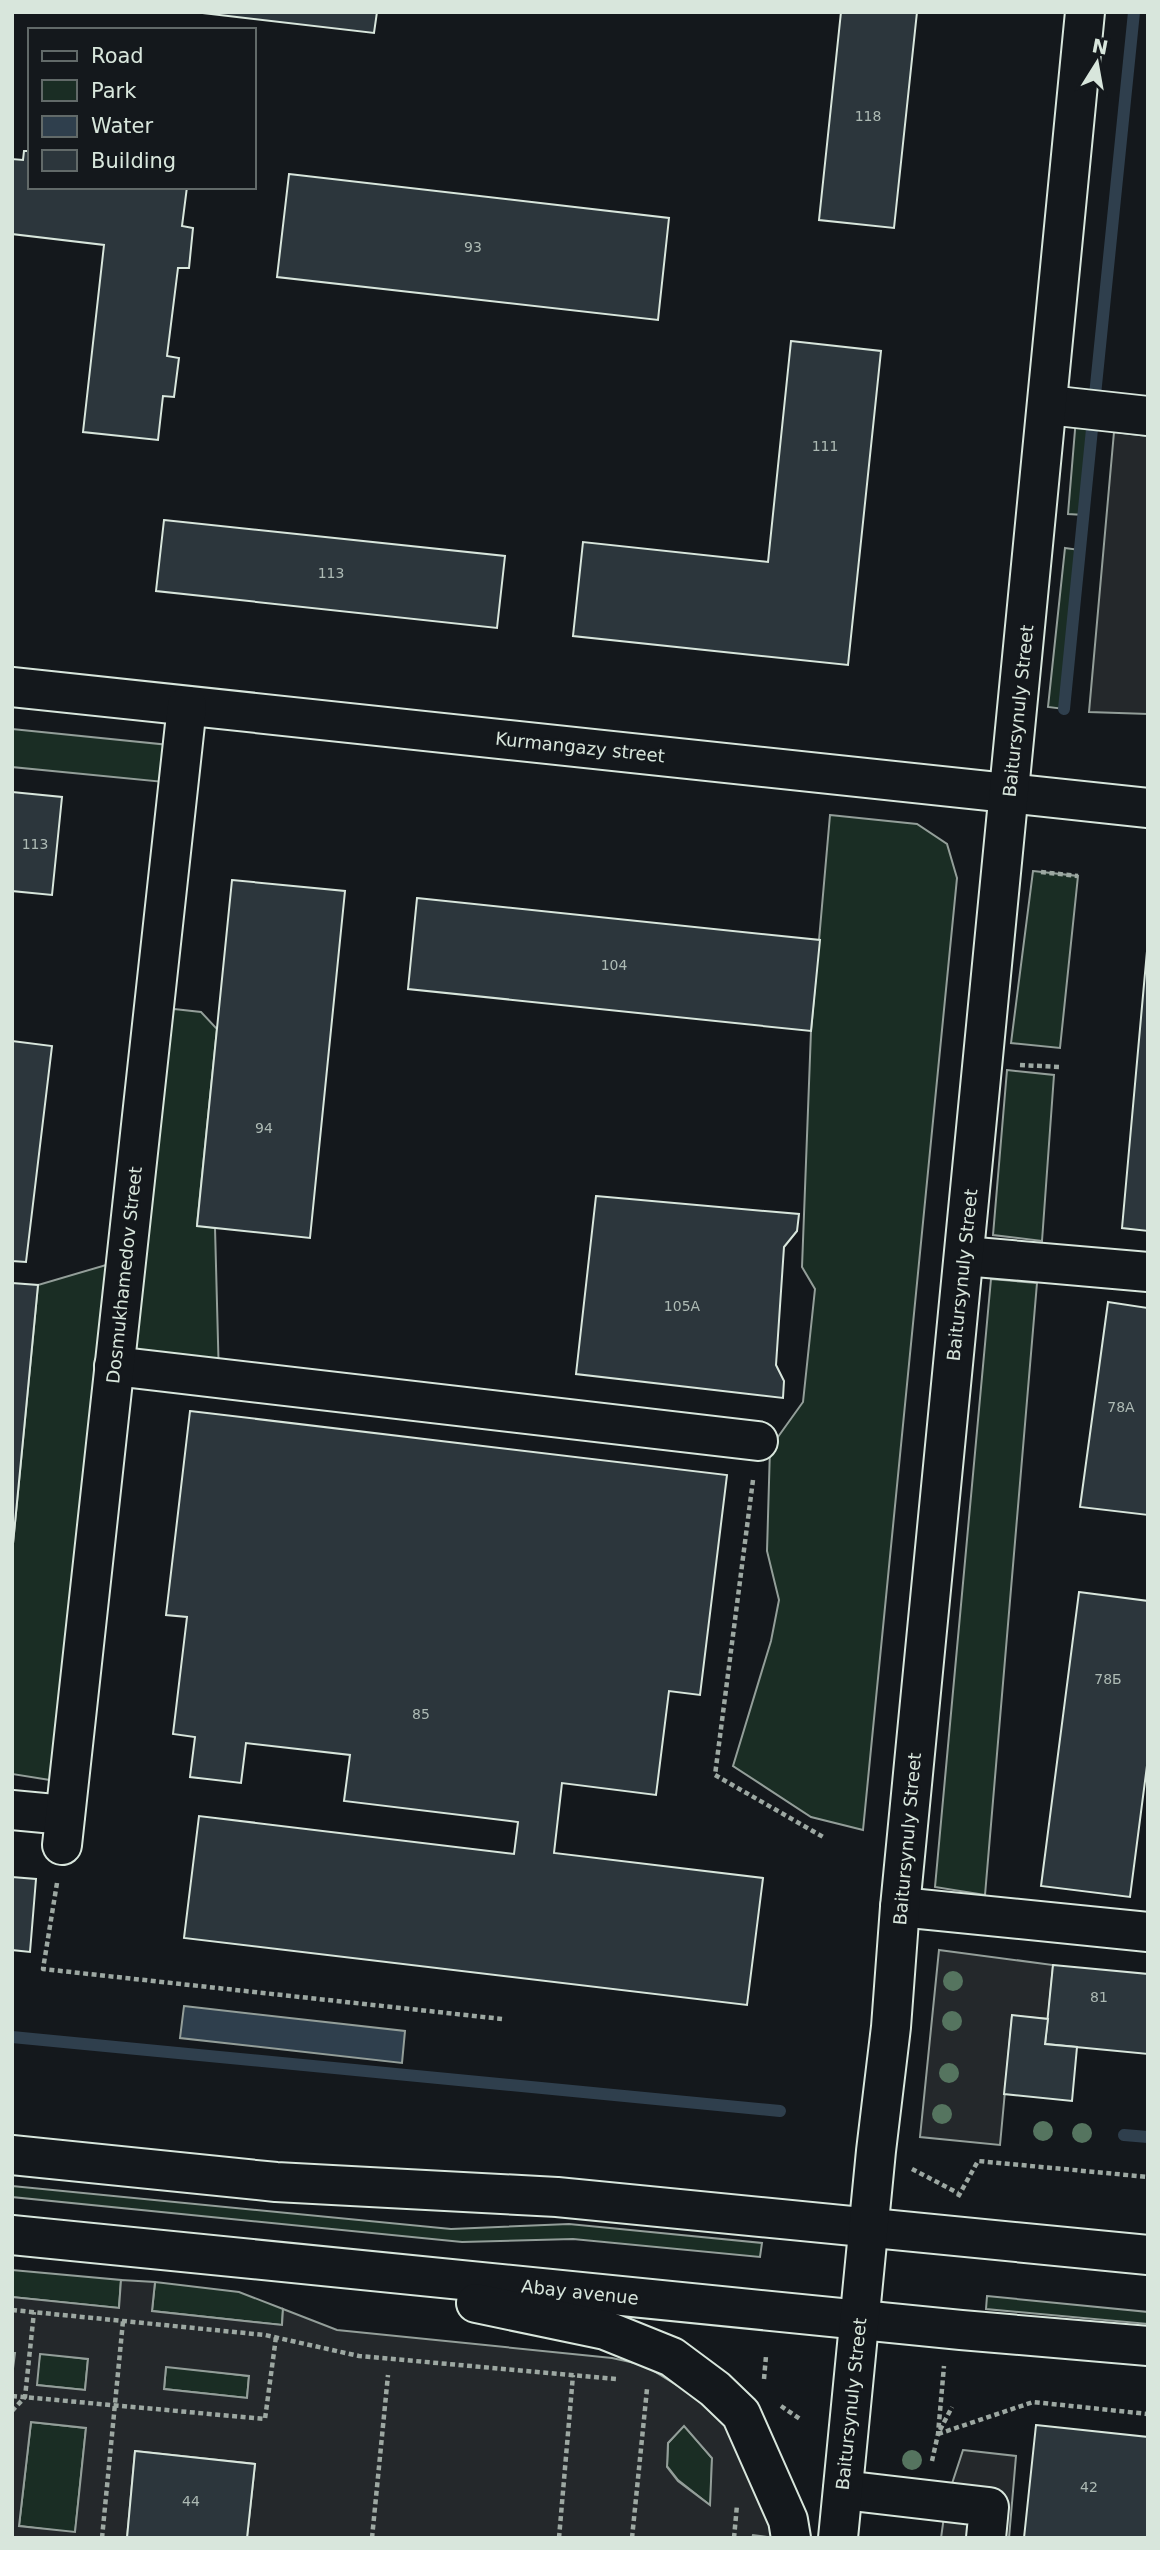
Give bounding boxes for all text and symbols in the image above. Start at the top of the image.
legend [28,28,256,189]
north arrow [1062,28,1132,98]
text: N [1090,34,1110,59]
text: Road [91,44,144,68]
text: Park [91,79,137,103]
house number: 118 [855,108,881,124]
text: Water [91,114,153,138]
text: Building [91,149,176,173]
house number: 93 [464,239,482,255]
house number: 111 [812,438,838,454]
house number: 113 [318,565,344,581]
street label: Baitursynuly Street [999,624,1037,798]
street label: Kurmangazy street [494,728,666,766]
house number: 113 [22,836,48,852]
house number: 104 [601,957,627,973]
house number: 94 [255,1120,273,1136]
street label: Dosmukhamedov Street [102,1165,146,1385]
street label: Baitursynuly Street [943,1188,981,1362]
house number: 105А [664,1298,701,1314]
house number: 78А [1107,1399,1135,1415]
house number: 78Б [1094,1671,1122,1687]
house number: 85 [412,1706,430,1722]
street label: Baitursynuly Street [889,1752,925,1926]
house number: 81 [1090,1989,1108,2005]
street label: Abay avenue [520,2275,640,2309]
street label: Baitursynuly Street [832,2317,870,2491]
house number: 42 [1080,2479,1098,2495]
house number: 44 [182,2493,200,2509]

